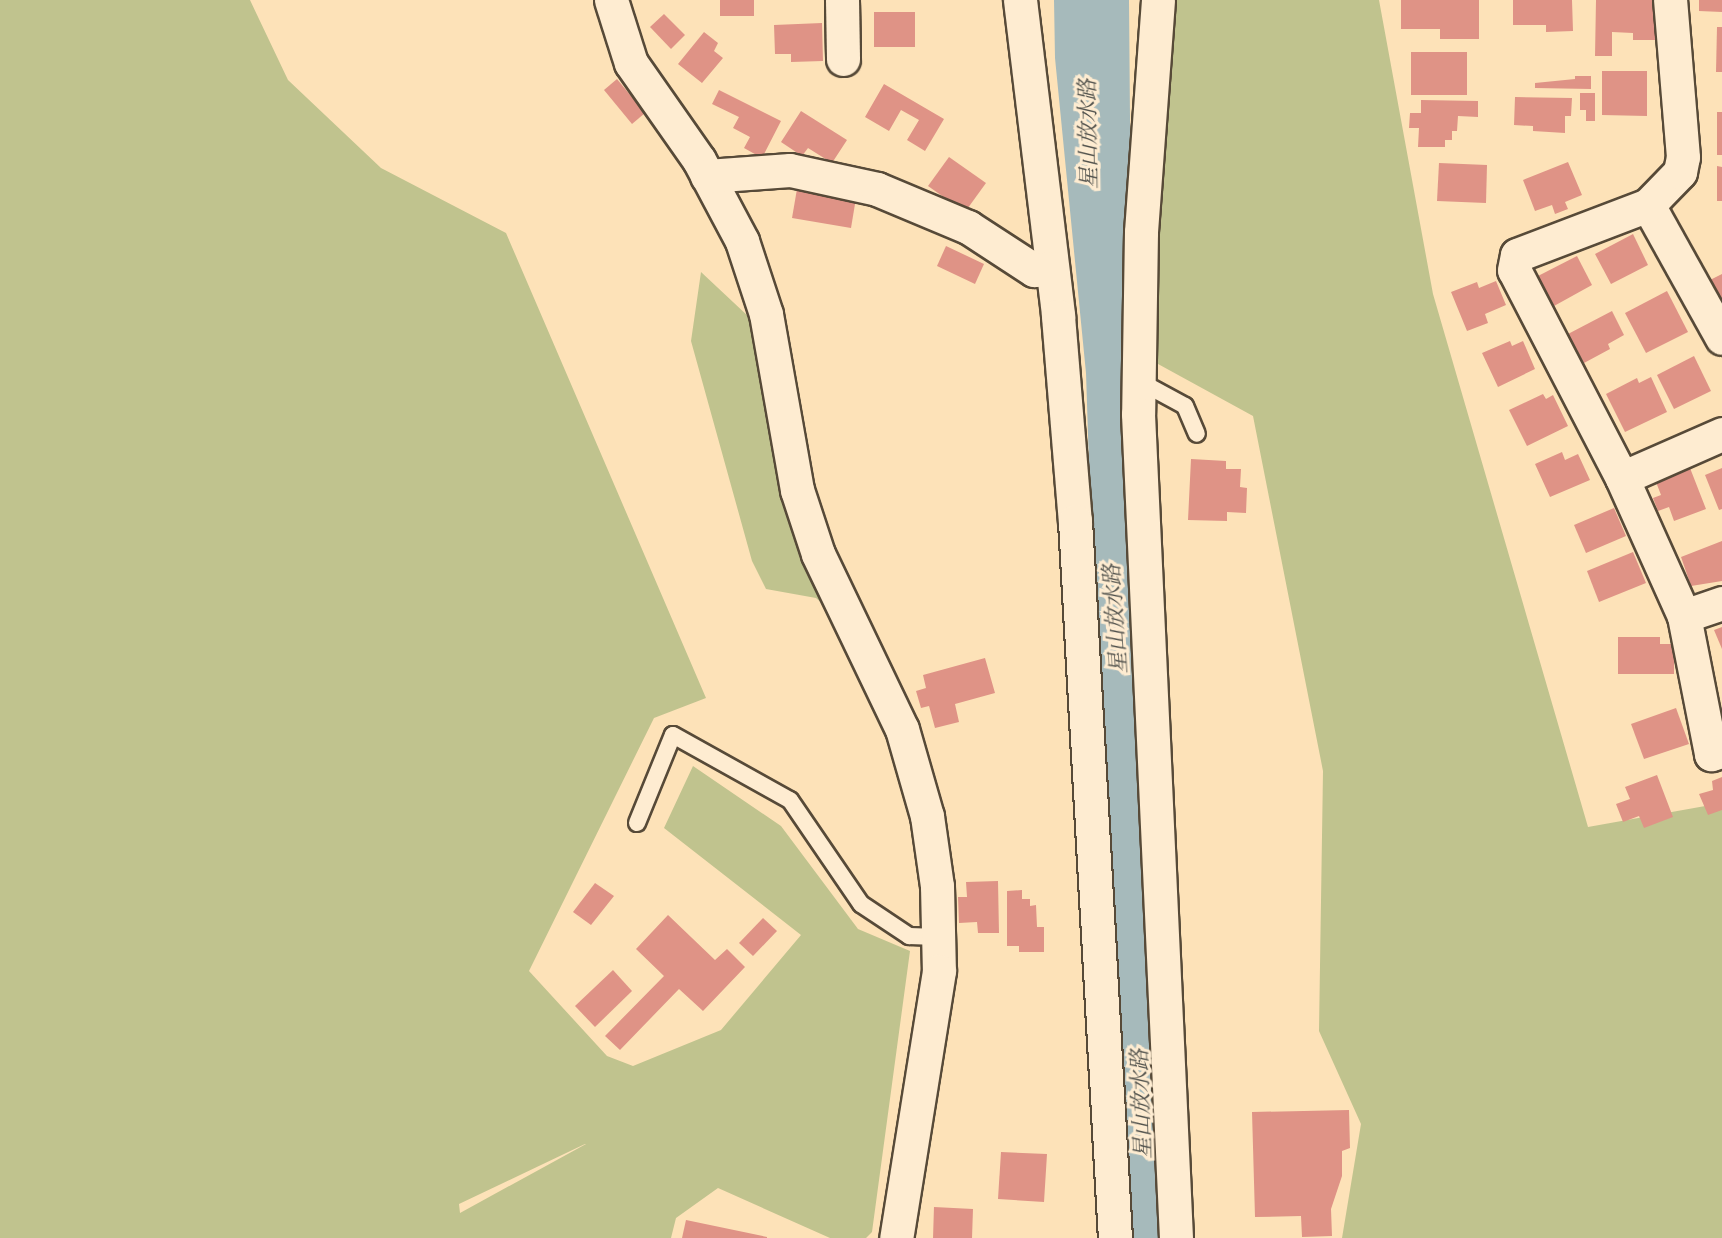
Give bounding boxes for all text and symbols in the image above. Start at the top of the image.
water label: 星山放水路 [1074,79,1102,189]
water label: 星山放水路 [1098,563,1132,675]
water label: 星山放水路 [1126,1049,1156,1159]

